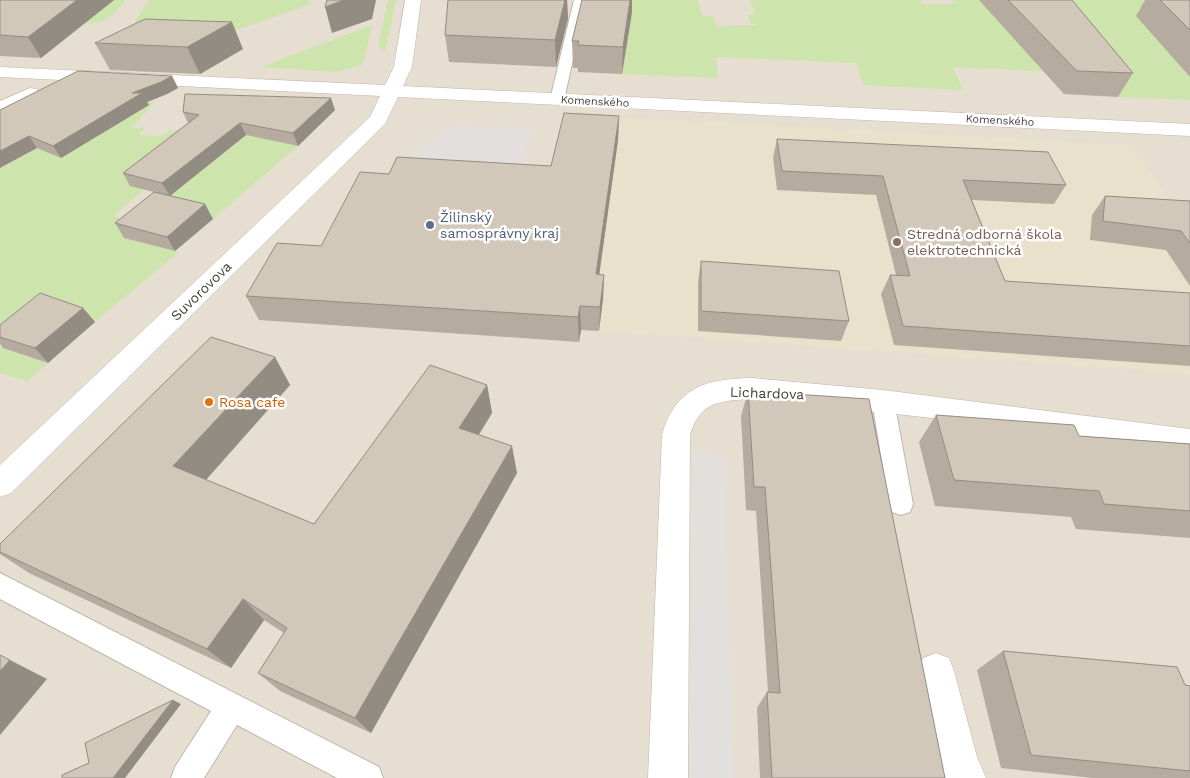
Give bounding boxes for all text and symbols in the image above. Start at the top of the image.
street label: Komenského [560,93,630,110]
street label: Komenského [965,112,1035,129]
place label: Žilinský samosprávny kraj [440,209,559,241]
marker: Žilinský samosprávny kraj [424,219,436,231]
place label: Stredná odborná škola elektrotechnická [907,226,1062,258]
marker: Stredná odborná škola elektrotechnická [891,236,903,248]
street label: Suvorovova [167,258,235,324]
street label: Lichardova [730,384,804,402]
place label: Rosa cafe [219,394,285,410]
marker: Rosa cafe [203,396,215,408]

